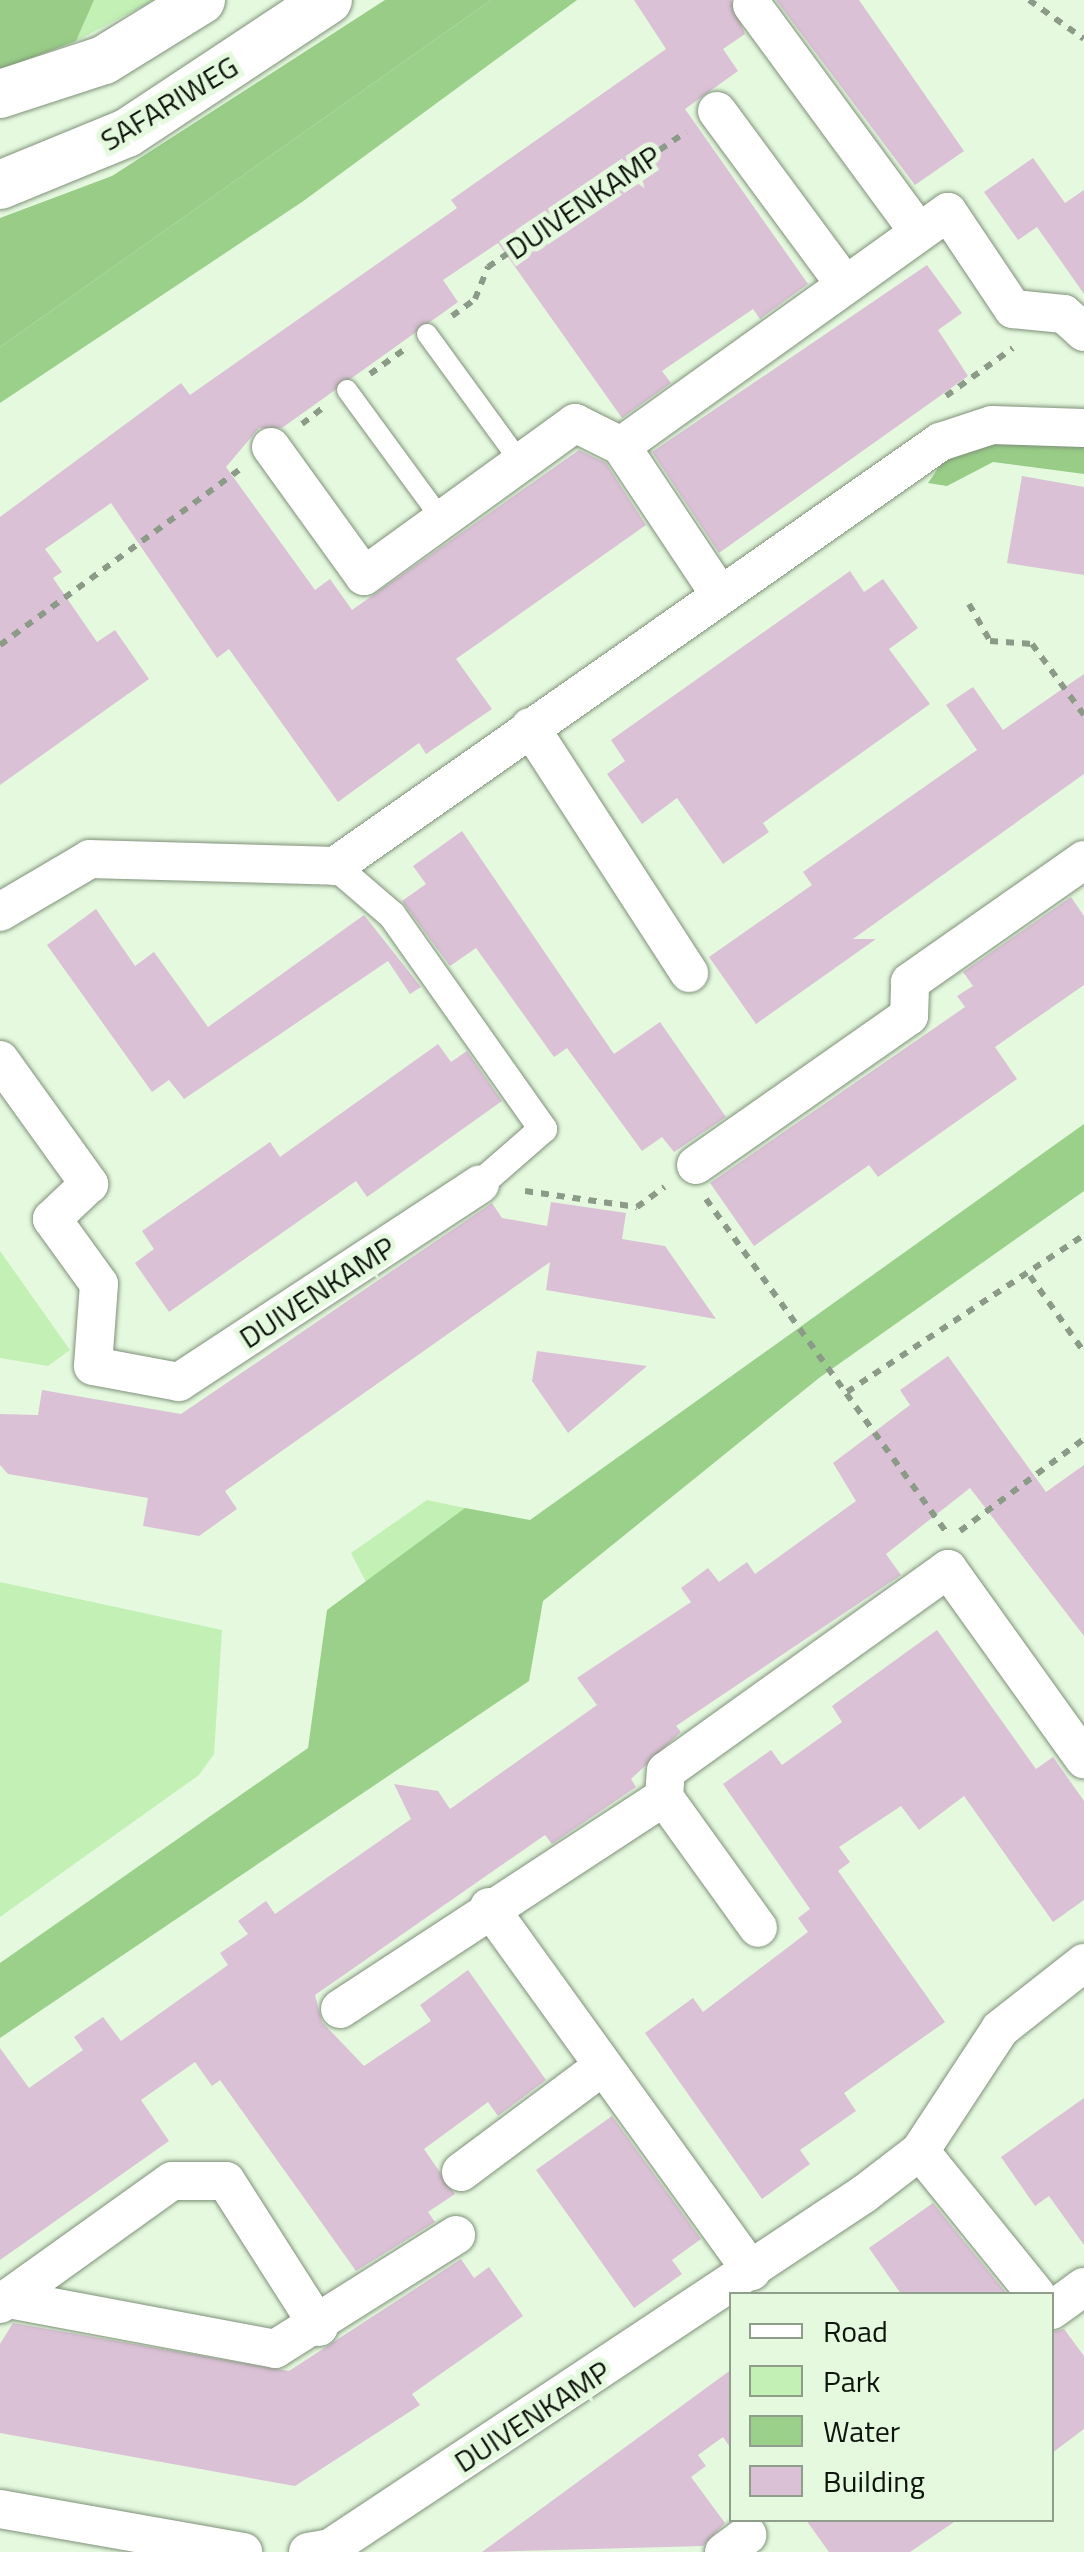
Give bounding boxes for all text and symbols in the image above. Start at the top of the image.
street label: SAFARIWEG [94,48,244,158]
street label: DUIVENKAMP [499,137,667,267]
street label: DUIVENKAMP [232,1228,402,1356]
legend [729,2292,1054,2522]
text: Road [823,2308,888,2354]
street label: DUIVENKAMP [447,2352,617,2480]
text: Park [823,2358,880,2404]
text: Water [823,2408,900,2454]
text: Building [823,2458,925,2504]

